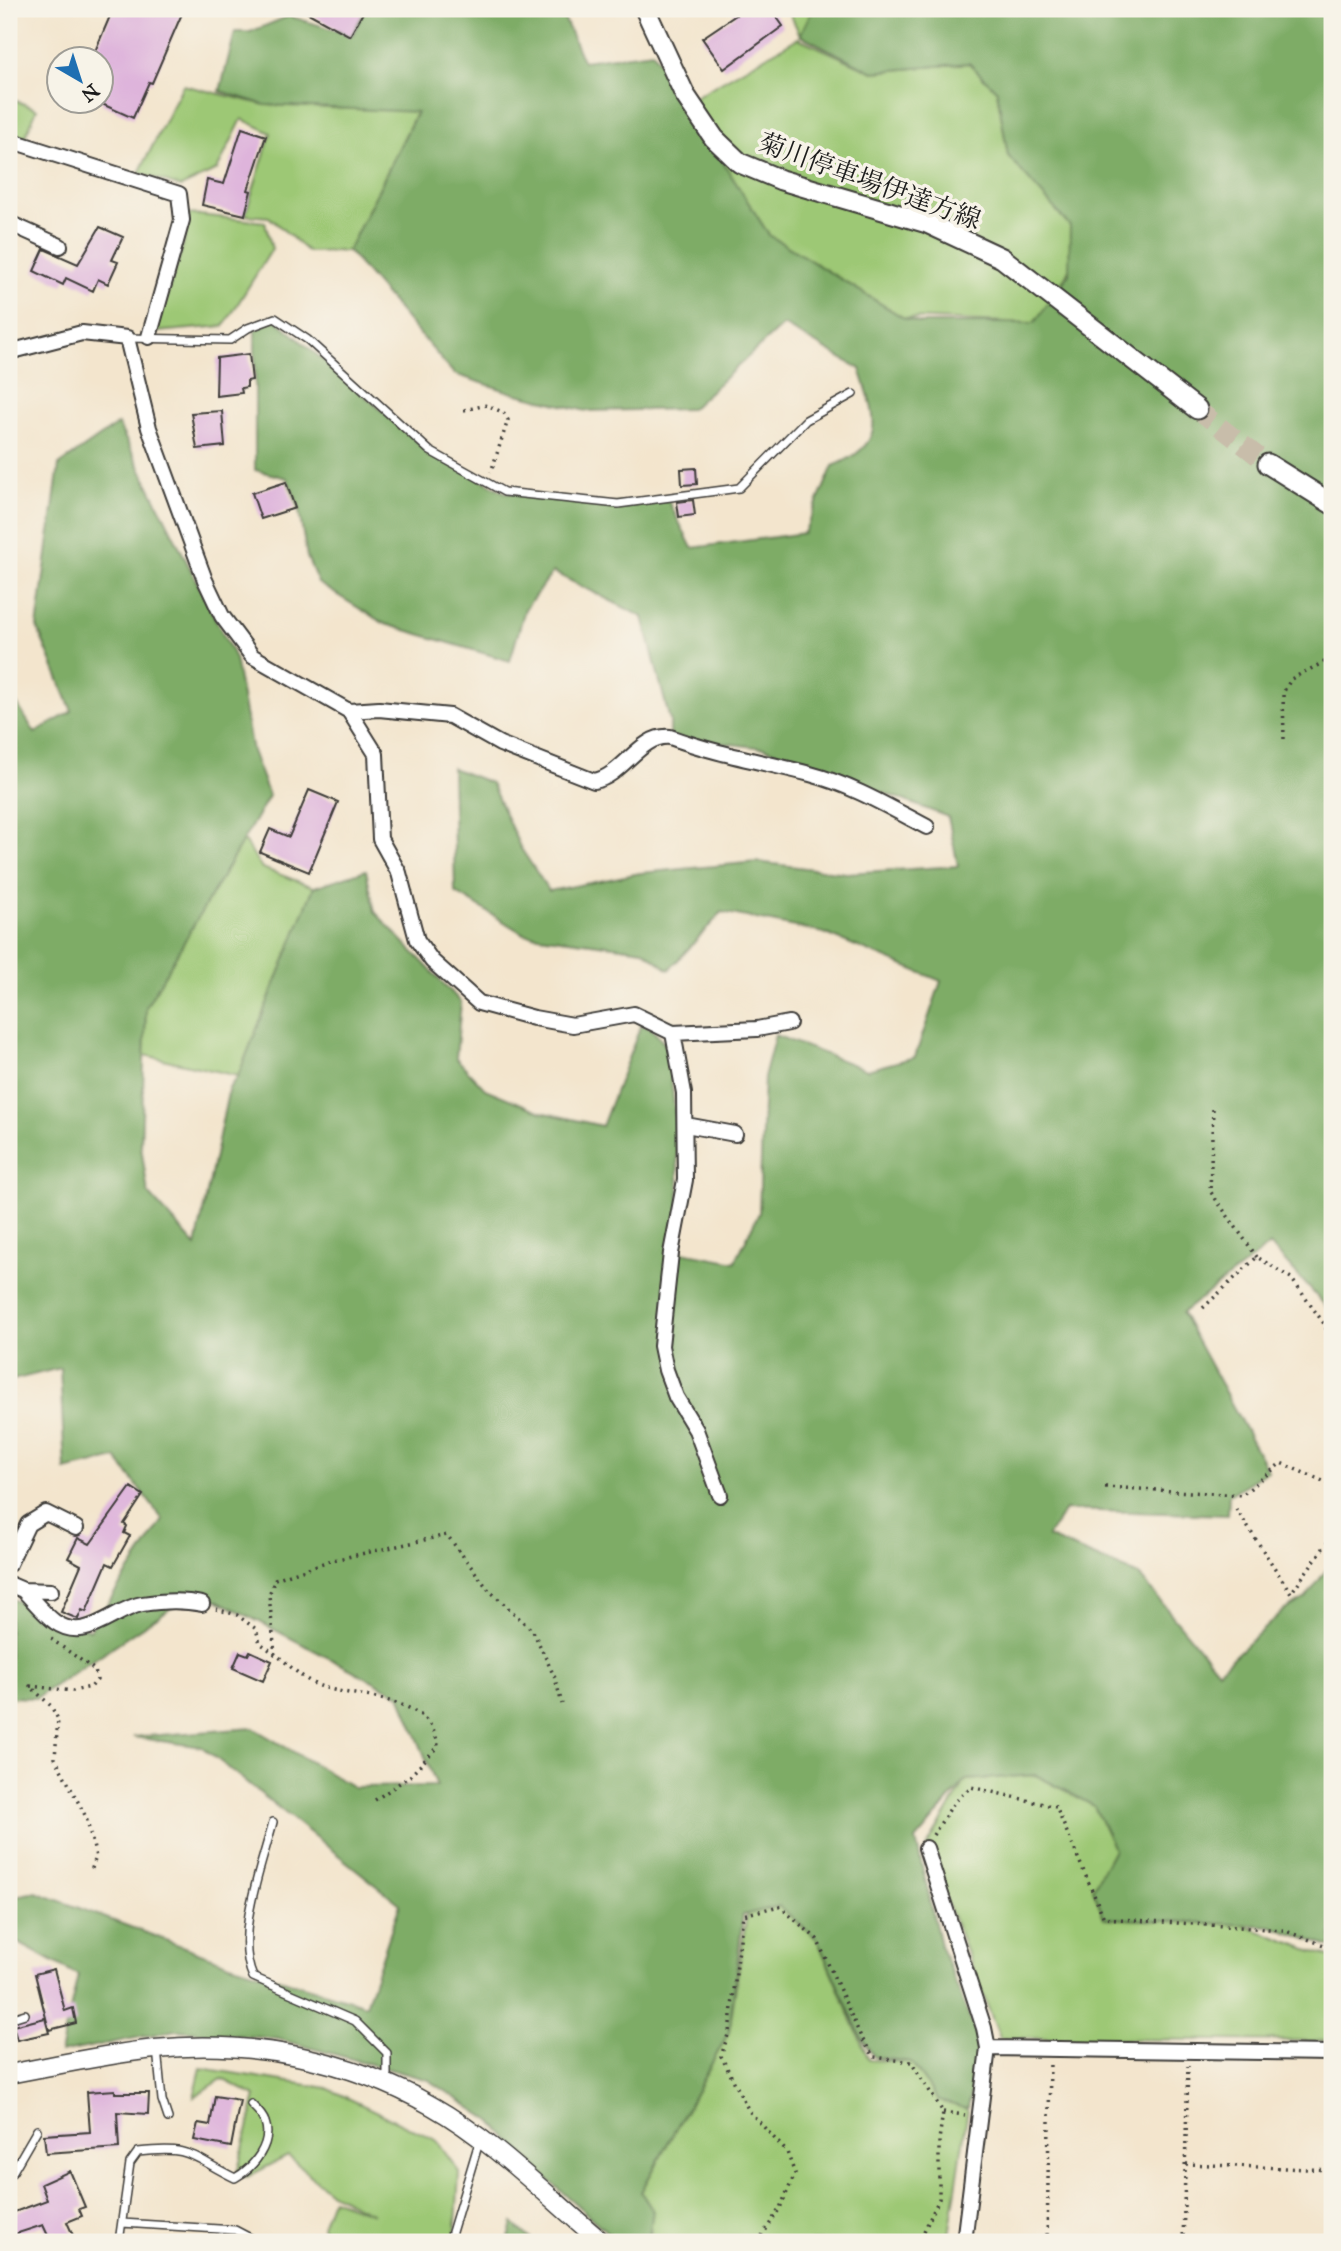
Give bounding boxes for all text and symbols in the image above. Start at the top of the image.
north arrow [46,46,116,116]
text: N [77,79,104,107]
street label: 菊川停車場伊達方線 [755,126,985,236]

